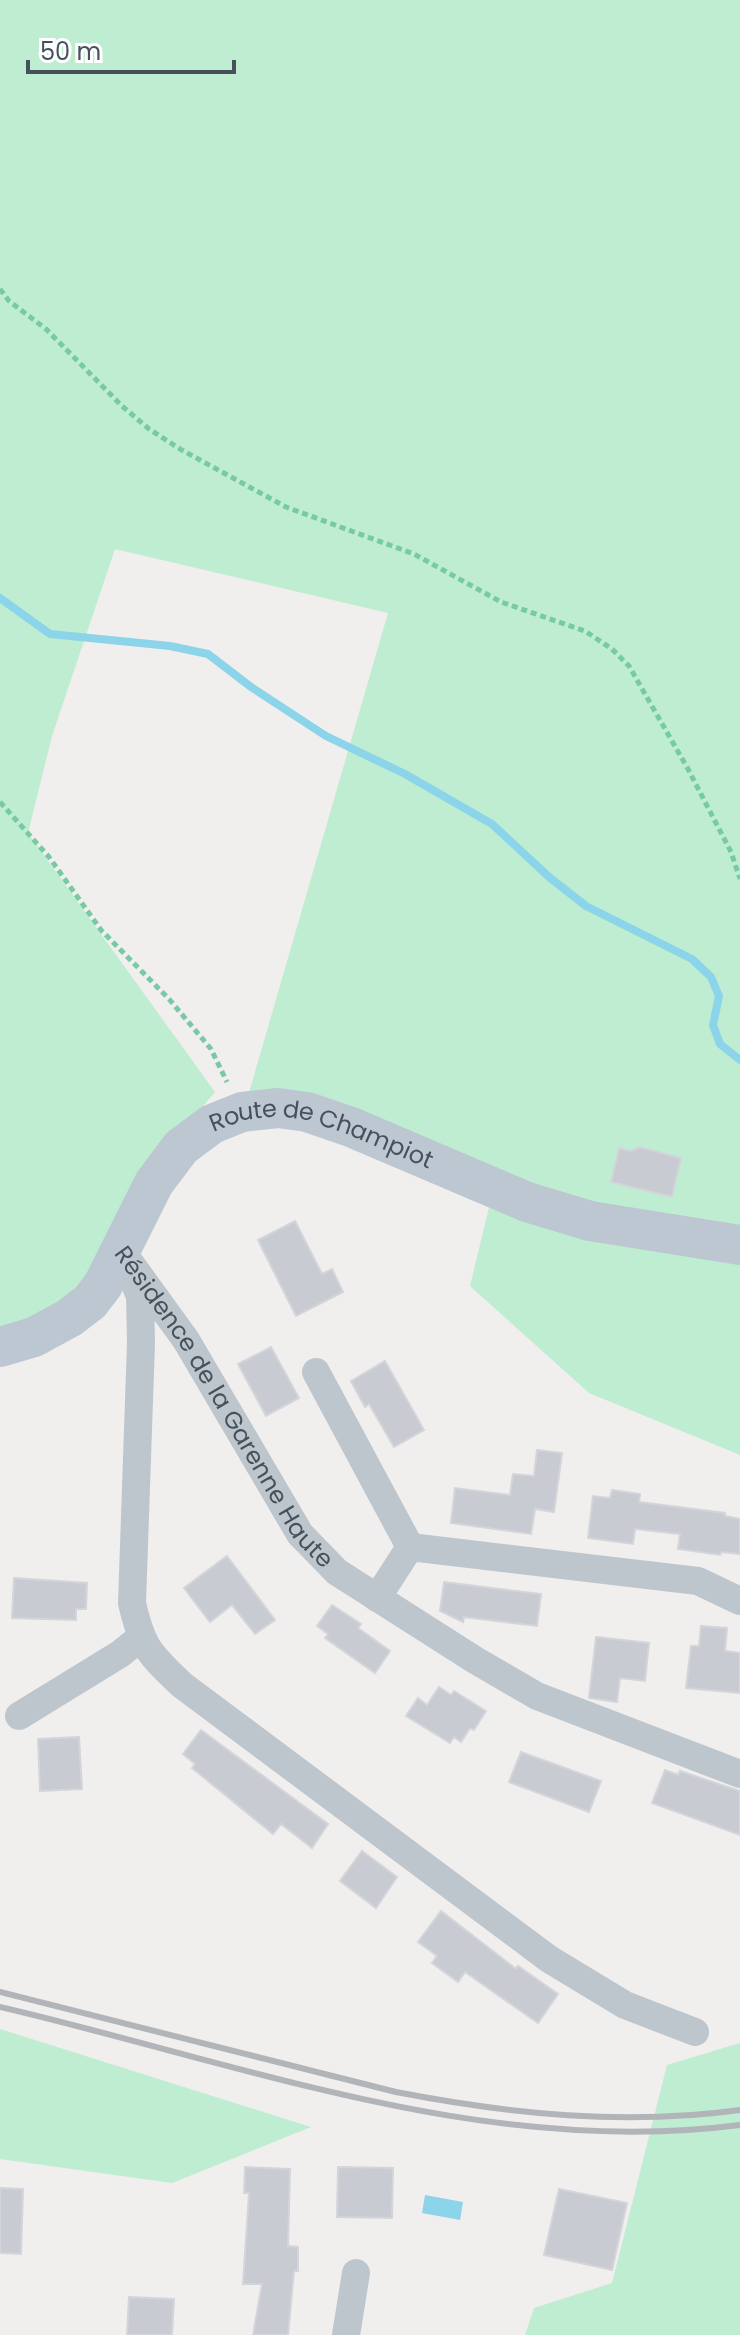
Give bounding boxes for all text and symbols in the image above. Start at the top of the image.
scale bar [28,24,234,74]
text: 50 m [40,35,101,68]
street label: Route de Champiot [204,1091,439,1176]
street label: Résidence de la Garenne Haute [107,1239,341,1575]

